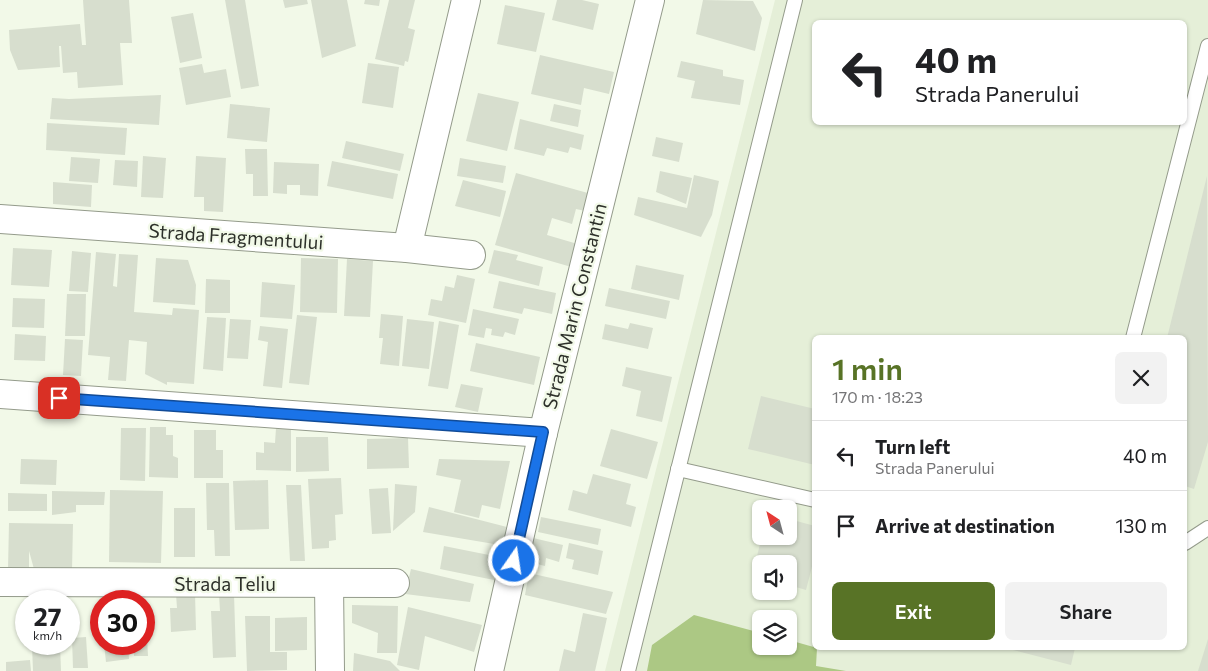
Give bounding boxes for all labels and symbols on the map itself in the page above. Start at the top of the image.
street label: Strada Marin Constantin [537,201,611,411]
street label: Strada Fragmentului [148,218,324,254]
pin [38,377,80,419]
north arrow [752,500,798,545]
position arrow [487,534,539,586]
street label: Strada Teliu [174,572,276,595]
speed limit sign: 30 [90,590,155,655]

